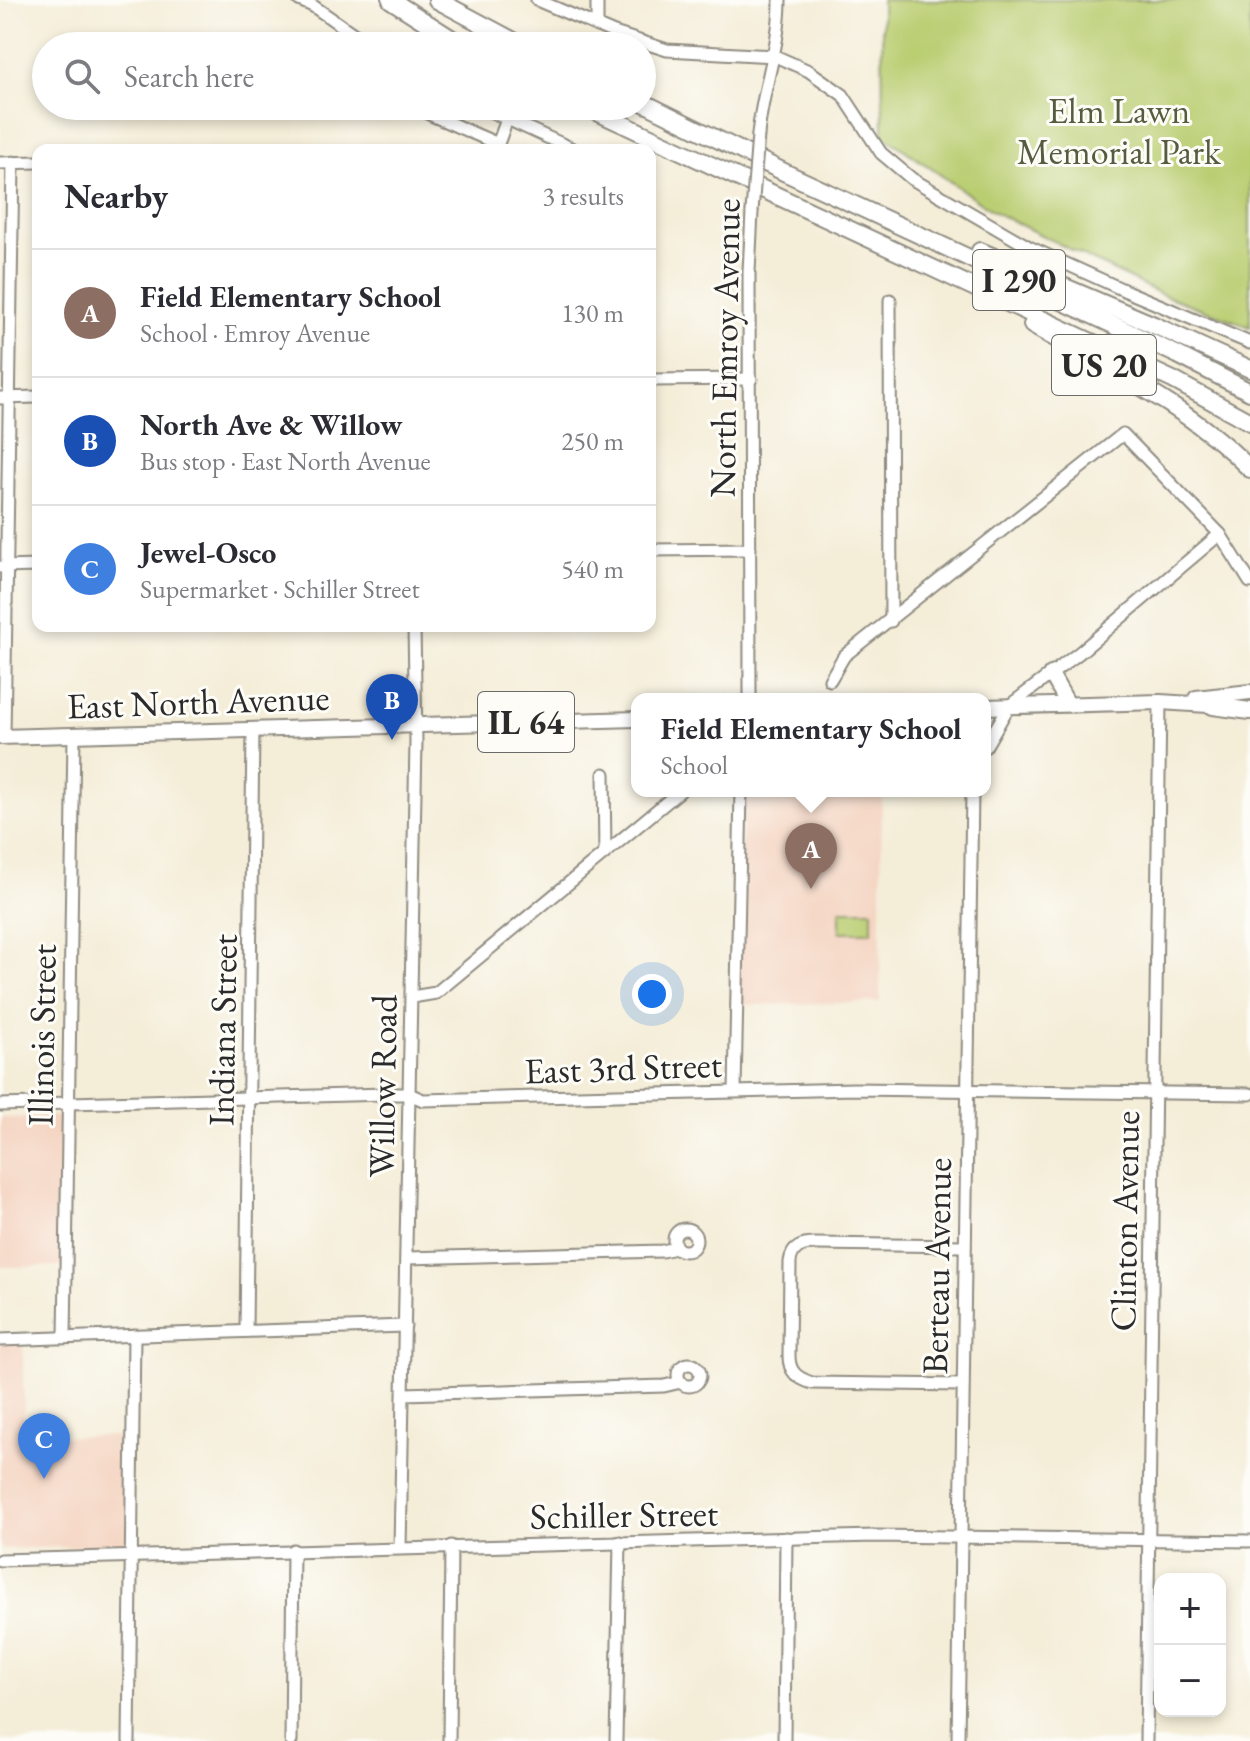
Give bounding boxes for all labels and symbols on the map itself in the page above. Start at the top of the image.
park label: Elm Lawn Memorial Park [1017,87,1222,175]
street label: North Emroy Avenue [698,198,751,498]
road number: I 290 [973,250,1065,310]
road number: US 20 [1052,335,1156,395]
street label: East North Avenue [66,673,330,730]
pin: B [366,674,418,740]
road number: IL 64 [478,692,574,752]
pin: A [785,823,837,889]
street label: Indiana Street [197,933,248,1127]
street label: Illinois Street [16,943,67,1126]
your location [632,974,672,1014]
street label: Willow Road [357,993,408,1178]
street label: East 3rd Street [523,1041,723,1094]
street label: Clinton Avenue [1099,1110,1150,1332]
street label: Berteau Avenue [911,1157,962,1375]
pin: C [18,1413,70,1479]
street label: Schiller Street [529,1489,719,1540]

